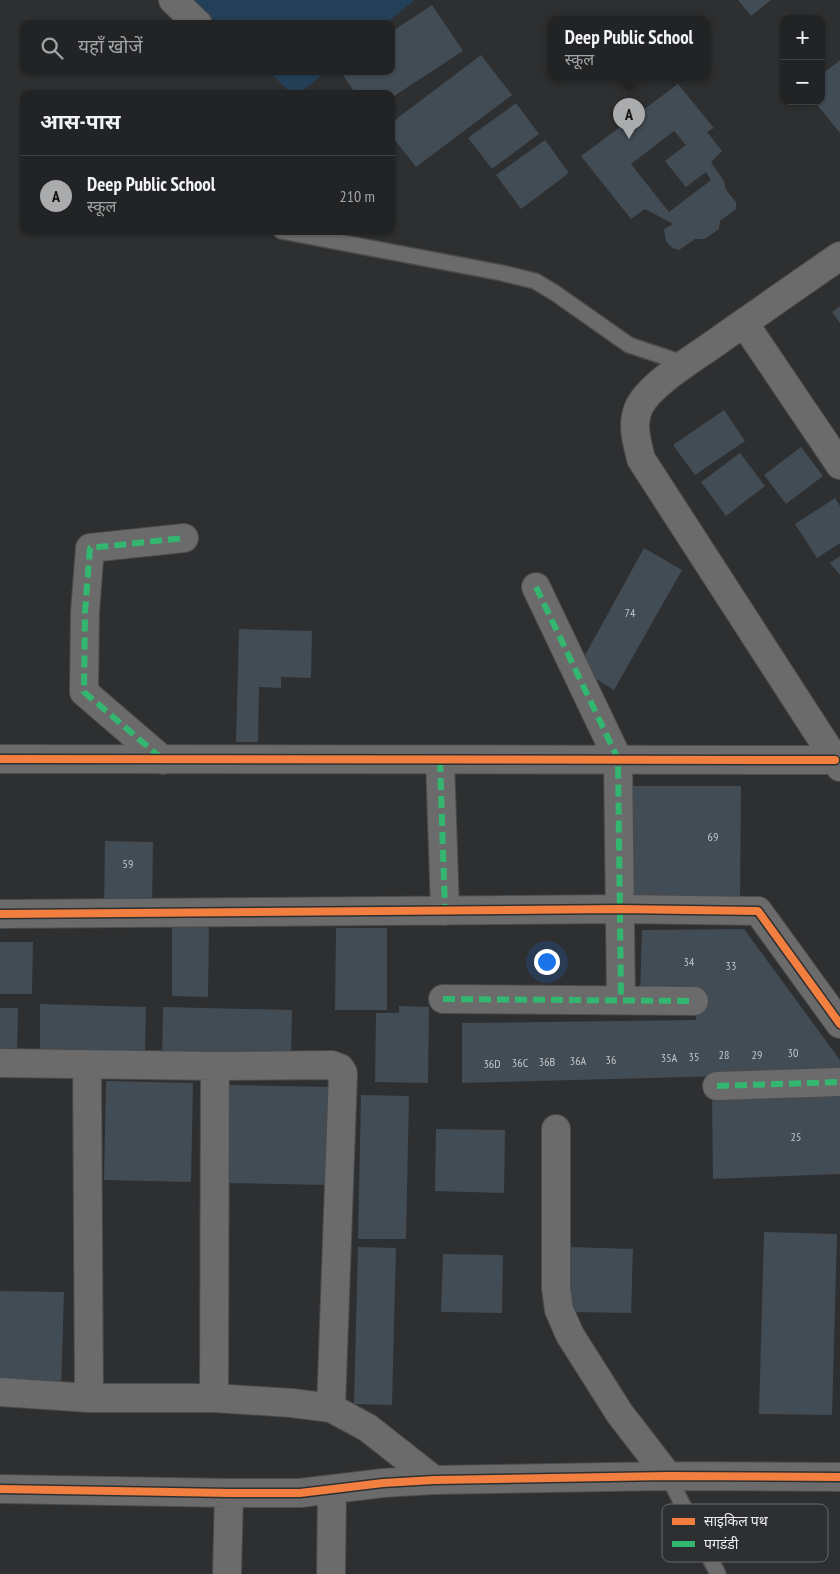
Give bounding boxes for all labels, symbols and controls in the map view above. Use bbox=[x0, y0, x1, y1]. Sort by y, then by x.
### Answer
map controls bbox=[780, 15, 825, 105]
button: + bbox=[780, 15, 825, 60]
popup bbox=[548, 16, 710, 81]
search box bbox=[20, 20, 395, 75]
text: Deep Public School bbox=[565, 25, 693, 49]
icon: search bbox=[38, 34, 66, 62]
text: यहाँ खोजें bbox=[78, 34, 143, 58]
text: स्कूल bbox=[565, 49, 594, 69]
button: − bbox=[780, 60, 825, 105]
pin: A bbox=[613, 98, 645, 139]
text: आस-पास bbox=[40, 108, 120, 135]
text: Deep Public School bbox=[87, 172, 215, 196]
text: A bbox=[52, 186, 60, 206]
text: 210 m bbox=[340, 186, 375, 206]
text: स्कूल bbox=[87, 196, 116, 216]
house number: 74 bbox=[625, 605, 636, 620]
house number: 69 bbox=[708, 829, 718, 844]
house number: 59 bbox=[123, 856, 133, 871]
your location bbox=[534, 949, 560, 975]
house number: 34 bbox=[684, 954, 695, 969]
house number: 33 bbox=[726, 958, 736, 973]
house number: 30 bbox=[788, 1045, 798, 1060]
house number: 28 bbox=[719, 1047, 729, 1062]
house number: 29 bbox=[752, 1047, 762, 1062]
house number: 35 bbox=[689, 1049, 699, 1064]
house number: 35A bbox=[661, 1050, 678, 1065]
house number: 36 bbox=[606, 1052, 616, 1067]
house number: 36A bbox=[570, 1053, 587, 1068]
house number: 36B bbox=[539, 1054, 556, 1069]
house number: 36C bbox=[512, 1055, 529, 1070]
house number: 36D bbox=[483, 1056, 501, 1071]
house number: 25 bbox=[791, 1129, 801, 1144]
legend bbox=[662, 1504, 828, 1562]
text: साइकिल पथ bbox=[704, 1512, 769, 1530]
text: पगडंडी bbox=[704, 1535, 739, 1553]

